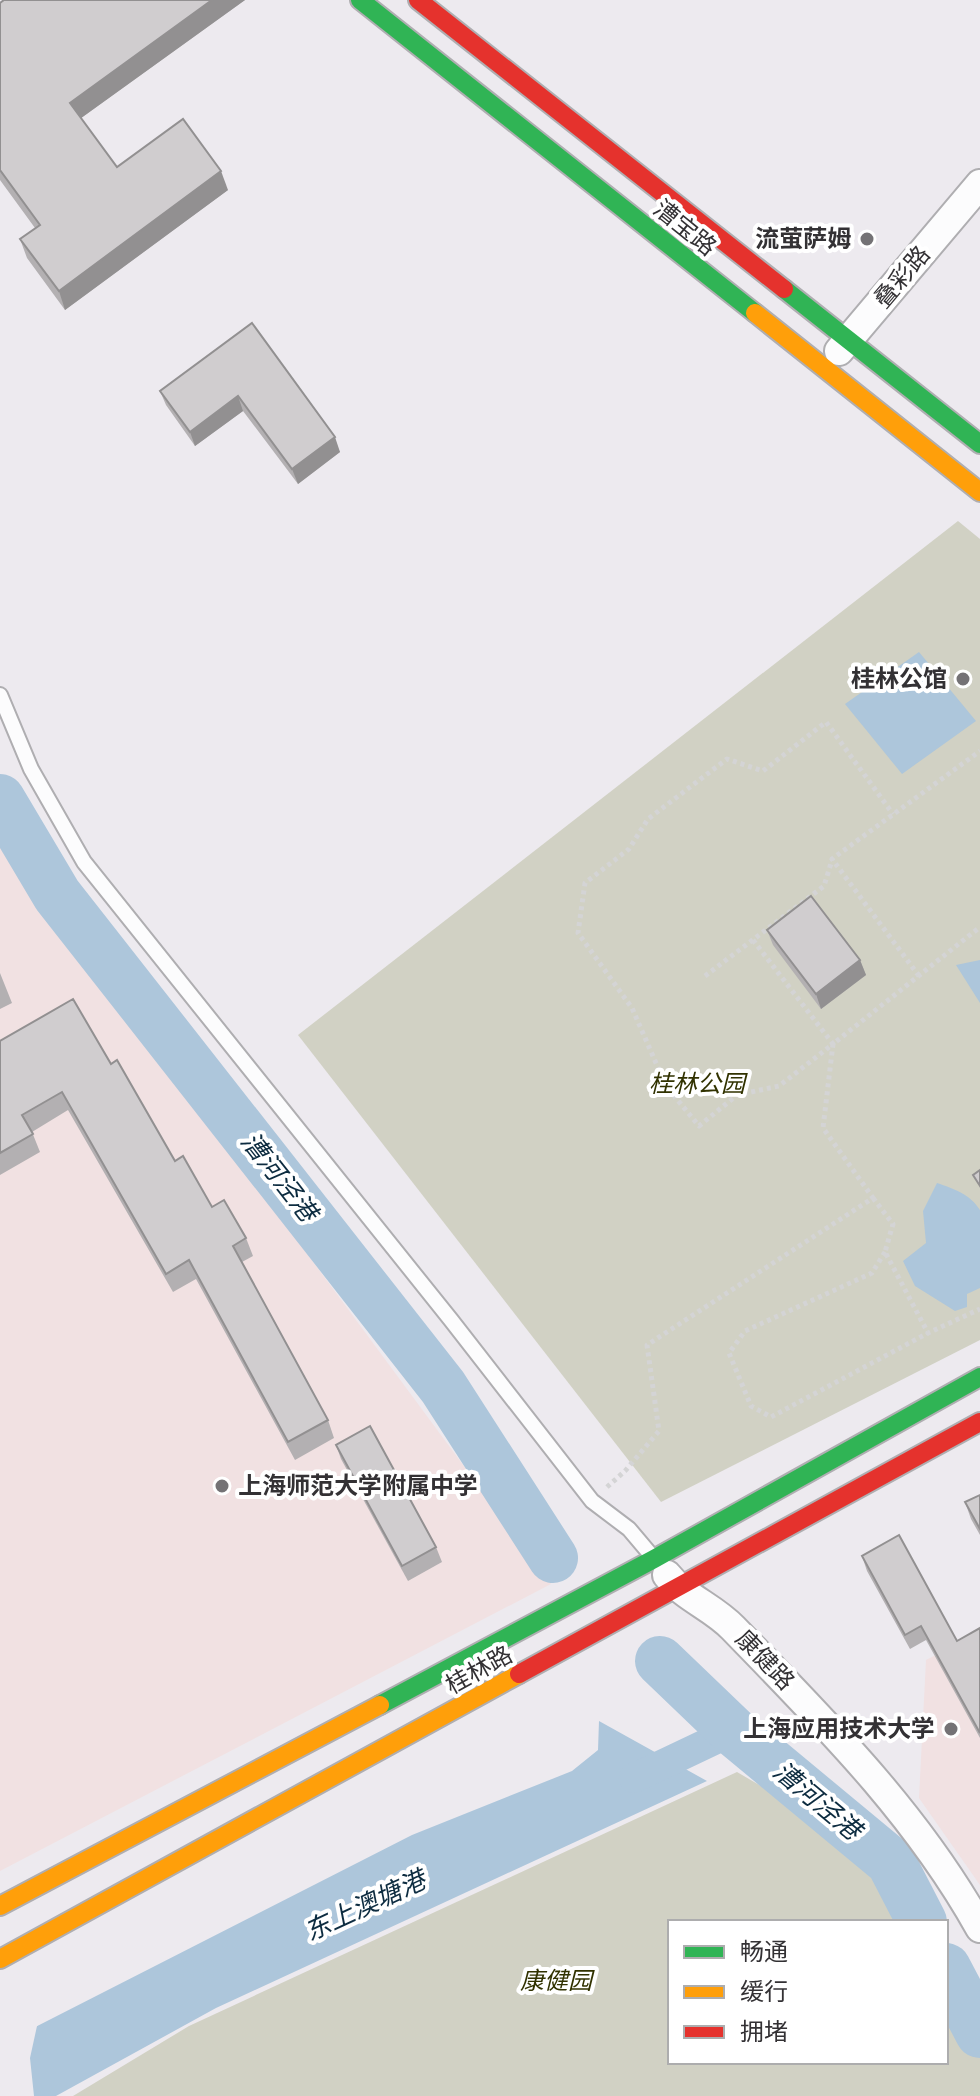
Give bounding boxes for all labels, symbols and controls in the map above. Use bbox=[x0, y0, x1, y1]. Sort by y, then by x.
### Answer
street label: 漕宝路 bbox=[649, 195, 721, 261]
place label: 流萤萨姆 bbox=[755, 226, 851, 252]
marker: 流萤萨姆 bbox=[858, 230, 876, 248]
street label: 叠彩路 bbox=[869, 241, 935, 313]
place label: 桂林公馆 bbox=[851, 666, 947, 692]
marker: 桂林公馆 bbox=[954, 670, 972, 688]
park label: 桂林公园 bbox=[649, 1071, 748, 1097]
water label: 漕河泾港 bbox=[236, 1127, 325, 1230]
place label: 上海师范大学附属中学 bbox=[238, 1473, 478, 1499]
marker: 上海师范大学附属中学 bbox=[213, 1477, 231, 1495]
street label: 康健路 bbox=[731, 1625, 799, 1695]
street label: 桂林路 bbox=[441, 1641, 517, 1699]
place label: 上海应用技术大学 bbox=[743, 1716, 935, 1742]
marker: 上海应用技术大学 bbox=[942, 1720, 960, 1738]
water label: 漕河泾港 bbox=[768, 1756, 869, 1848]
water label: 东上澳塘港 bbox=[300, 1864, 434, 1947]
legend bbox=[668, 1920, 948, 2064]
text: 畅通 bbox=[740, 1939, 788, 1965]
park label: 康健园 bbox=[520, 1968, 595, 1994]
text: 缓行 bbox=[740, 1979, 788, 2005]
text: 拥堵 bbox=[740, 2019, 788, 2045]

